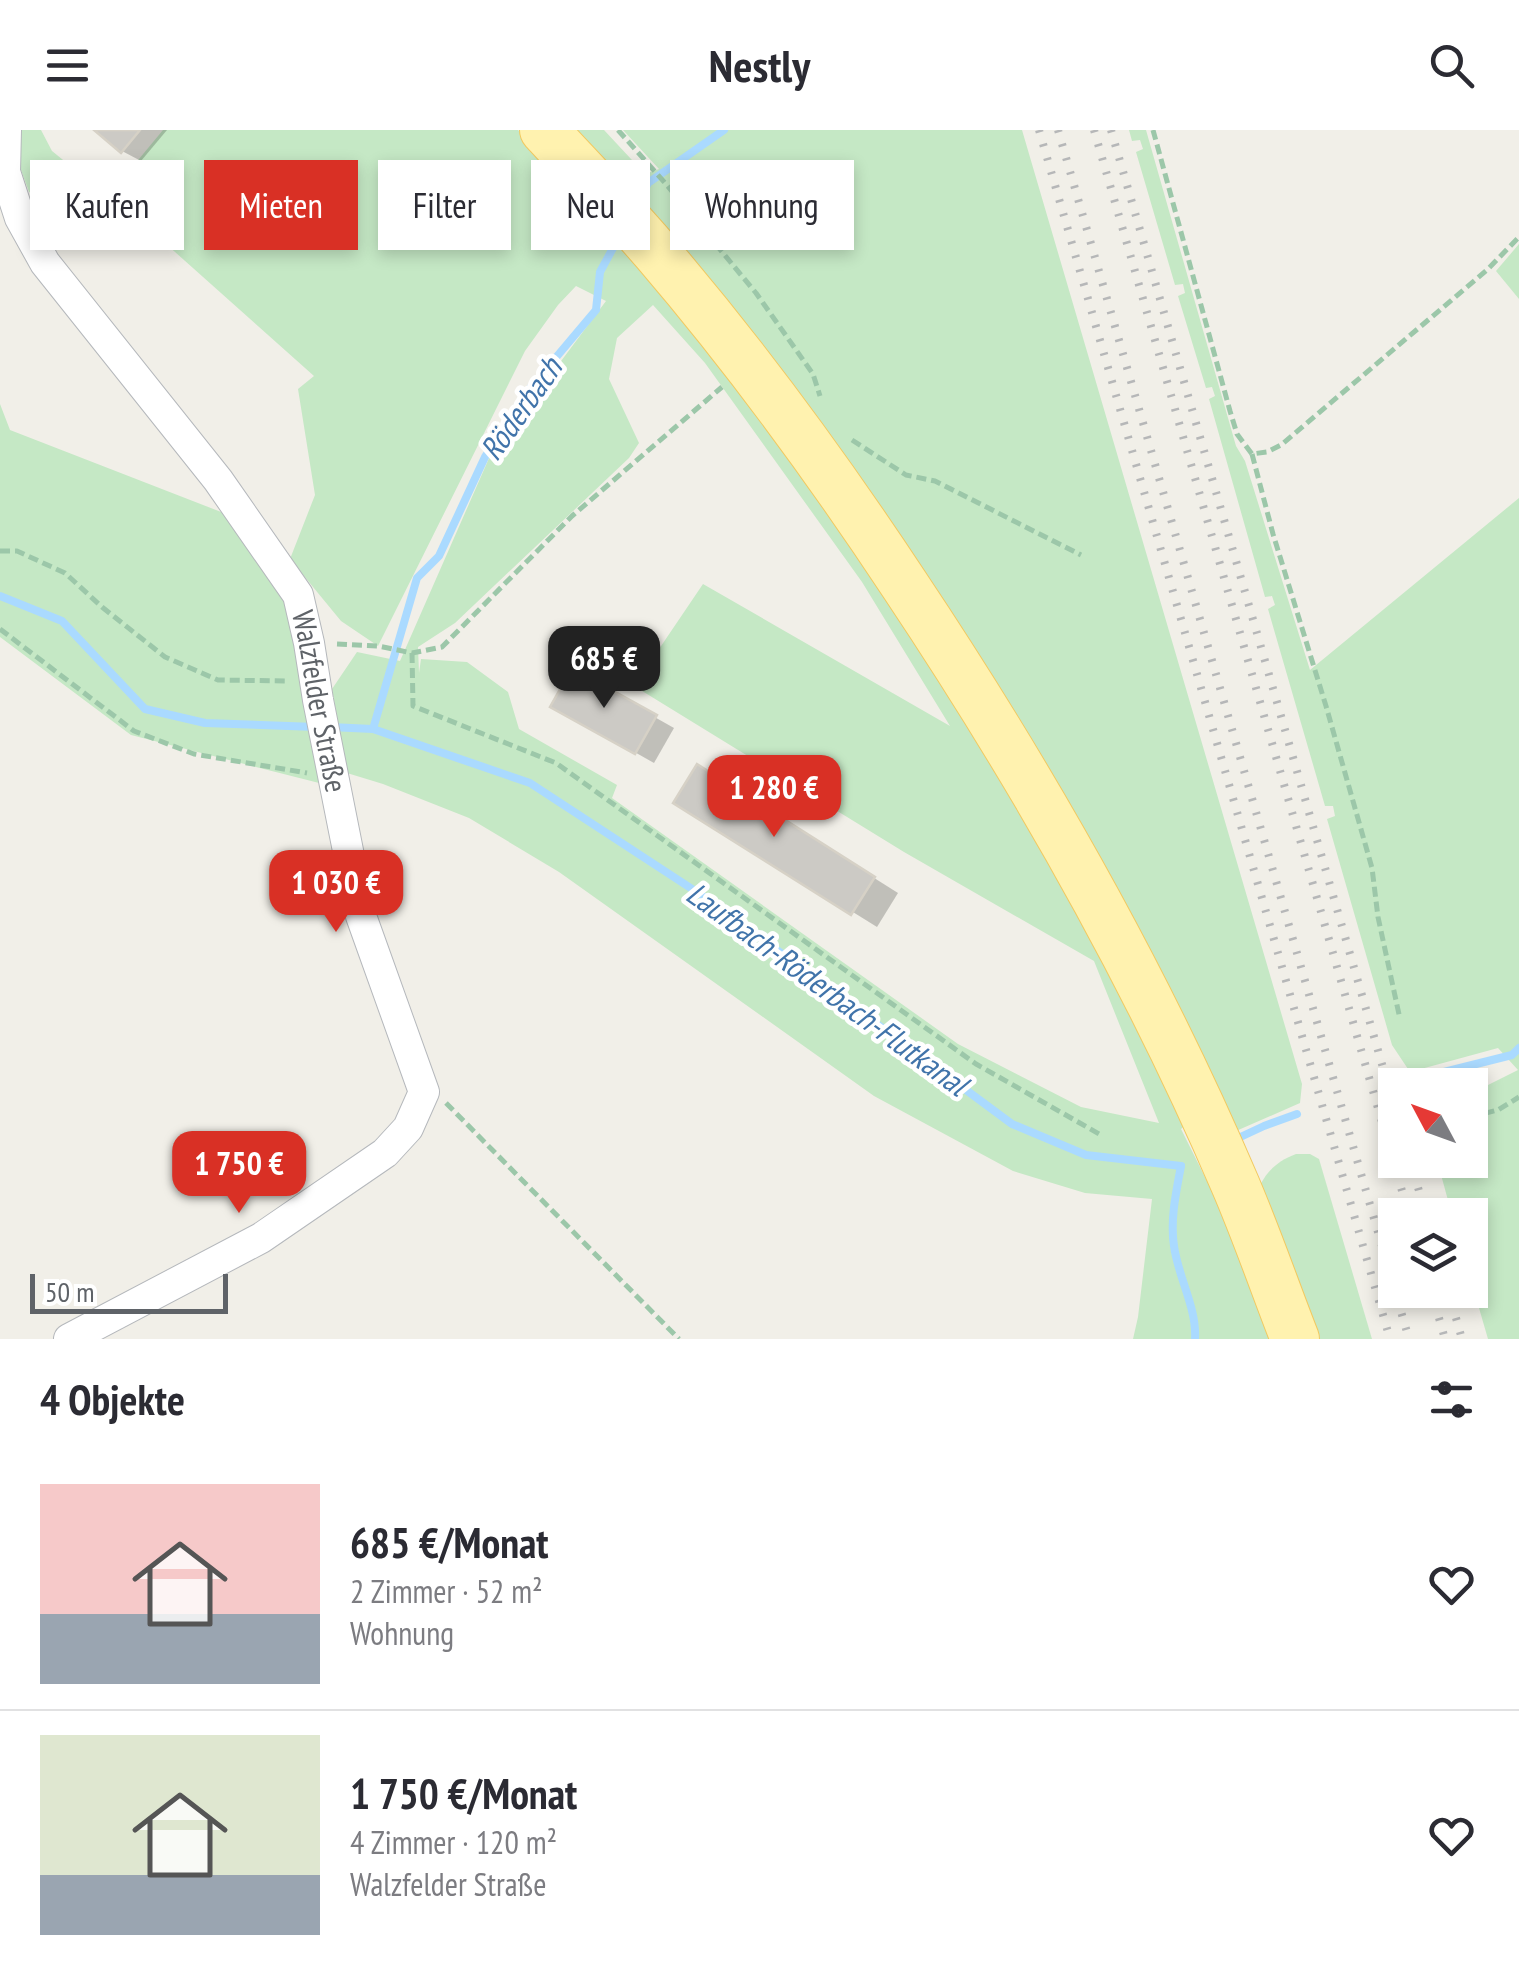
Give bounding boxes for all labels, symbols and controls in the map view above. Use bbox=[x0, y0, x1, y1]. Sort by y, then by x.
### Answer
text: Nestly bbox=[709, 36, 810, 94]
icon: menu bbox=[40, 38, 95, 93]
icon: search bbox=[1424, 38, 1479, 93]
chip: Kaufen bbox=[30, 160, 184, 250]
chip: Mieten bbox=[204, 160, 358, 250]
chip: Filter bbox=[378, 160, 511, 250]
chip: Neu bbox=[531, 160, 650, 250]
chip: Wohnung bbox=[670, 160, 854, 250]
water label: Röderbach bbox=[470, 347, 572, 468]
street label: Walzfelder Straße bbox=[284, 606, 357, 795]
pin: 685 € bbox=[534, 626, 674, 711]
text: 685 € bbox=[570, 637, 638, 679]
pin: 1 280 € bbox=[682, 755, 866, 840]
text: 1 280 € bbox=[729, 766, 819, 808]
pin: 1 030 € bbox=[244, 850, 428, 935]
text: 1 030 € bbox=[291, 861, 381, 903]
water label: Laufbach-Röderbach-Flutkanal bbox=[679, 872, 978, 1106]
north arrow bbox=[1378, 1068, 1488, 1178]
map controls bbox=[1378, 1068, 1488, 1308]
pin: 1 750 € bbox=[147, 1131, 331, 1216]
text: 1 750 € bbox=[194, 1142, 284, 1184]
button: layers bbox=[1378, 1198, 1488, 1308]
scale bar bbox=[30, 1269, 228, 1314]
text: 50 m bbox=[45, 1273, 94, 1310]
text: 4 Objekte bbox=[40, 1372, 185, 1427]
icon: filters bbox=[1424, 1372, 1479, 1427]
text: 685 €/Monat bbox=[350, 1515, 549, 1570]
icon: home bbox=[120, 1524, 240, 1644]
icon: heart bbox=[1424, 1557, 1479, 1612]
text: 2 Zimmer · 52 m² bbox=[350, 1570, 543, 1612]
text: Wohnung bbox=[350, 1612, 454, 1654]
text: 1 750 €/Monat bbox=[350, 1766, 577, 1821]
icon: home bbox=[120, 1775, 240, 1895]
icon: heart bbox=[1424, 1808, 1479, 1863]
text: 4 Zimmer · 120 m² bbox=[350, 1821, 557, 1863]
text: Walzfelder Straße bbox=[350, 1863, 546, 1905]

